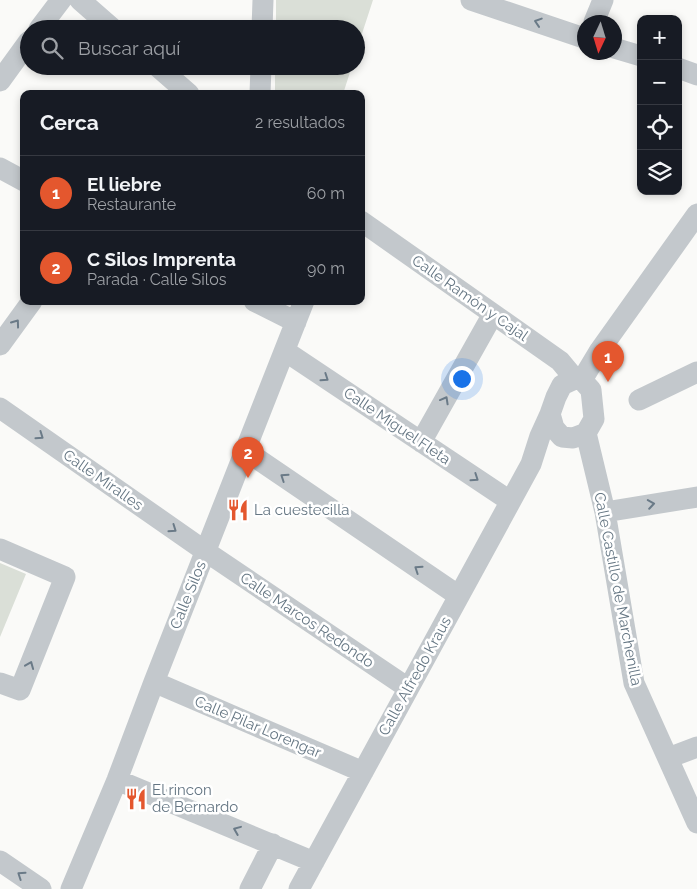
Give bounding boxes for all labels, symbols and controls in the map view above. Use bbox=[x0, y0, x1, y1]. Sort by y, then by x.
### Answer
north arrow bbox=[577, 15, 622, 60]
map controls bbox=[637, 15, 682, 195]
button: + bbox=[637, 15, 682, 60]
one-way arrow bbox=[535, 18, 543, 28]
search box bbox=[20, 20, 365, 75]
icon: search bbox=[38, 34, 66, 62]
text: Buscar aquí bbox=[78, 37, 180, 59]
button: − bbox=[637, 60, 682, 105]
button: locate bbox=[637, 105, 682, 150]
text: Cerca bbox=[40, 110, 99, 135]
text: 2 resultados bbox=[255, 113, 345, 132]
button: layers bbox=[637, 150, 682, 195]
text: El liebre bbox=[87, 173, 161, 195]
text: 1 bbox=[52, 184, 60, 203]
text: 60 m bbox=[307, 184, 345, 203]
text: Restaurante bbox=[87, 195, 176, 214]
text: C Silos Imprenta bbox=[87, 248, 236, 270]
street label: Calle Ramón y Cajal bbox=[408, 251, 532, 345]
text: 2 bbox=[51, 259, 61, 278]
text: 90 m bbox=[307, 259, 345, 278]
text: Parada · Calle Silos bbox=[87, 270, 226, 289]
one-way arrow bbox=[10, 319, 19, 329]
pin: 1 bbox=[592, 341, 624, 382]
your location bbox=[449, 366, 475, 392]
one-way arrow bbox=[319, 372, 329, 381]
street label: Calle Miguel Fleta bbox=[340, 384, 454, 468]
one-way arrow bbox=[439, 396, 449, 405]
one-way arrow bbox=[34, 430, 44, 439]
pin: 2 bbox=[232, 437, 264, 478]
street label: Calle Miralles bbox=[60, 446, 146, 514]
one-way arrow bbox=[469, 472, 478, 481]
one-way arrow bbox=[280, 474, 290, 483]
street label: Calle Castillo de Marchenilla bbox=[590, 491, 646, 687]
restaurant icon: La cuestecilla bbox=[225, 497, 251, 523]
one-way arrow bbox=[647, 500, 655, 510]
place label: La cuestecilla bbox=[254, 501, 349, 519]
one-way arrow bbox=[168, 523, 177, 532]
street label: Calle Silos bbox=[166, 558, 210, 632]
one-way arrow bbox=[415, 566, 424, 575]
street label: Calle Marcos Redondo bbox=[237, 569, 377, 671]
street label: Calle Alfredo Kraus bbox=[375, 613, 455, 739]
one-way arrow bbox=[24, 661, 34, 670]
street label: Calle Pilar Lorengar bbox=[192, 692, 325, 762]
place label: El rincon de Bernardo bbox=[152, 781, 238, 816]
restaurant icon: El rincon de Bernardo bbox=[123, 786, 149, 812]
one-way arrow bbox=[233, 825, 242, 836]
one-way arrow bbox=[17, 872, 26, 881]

